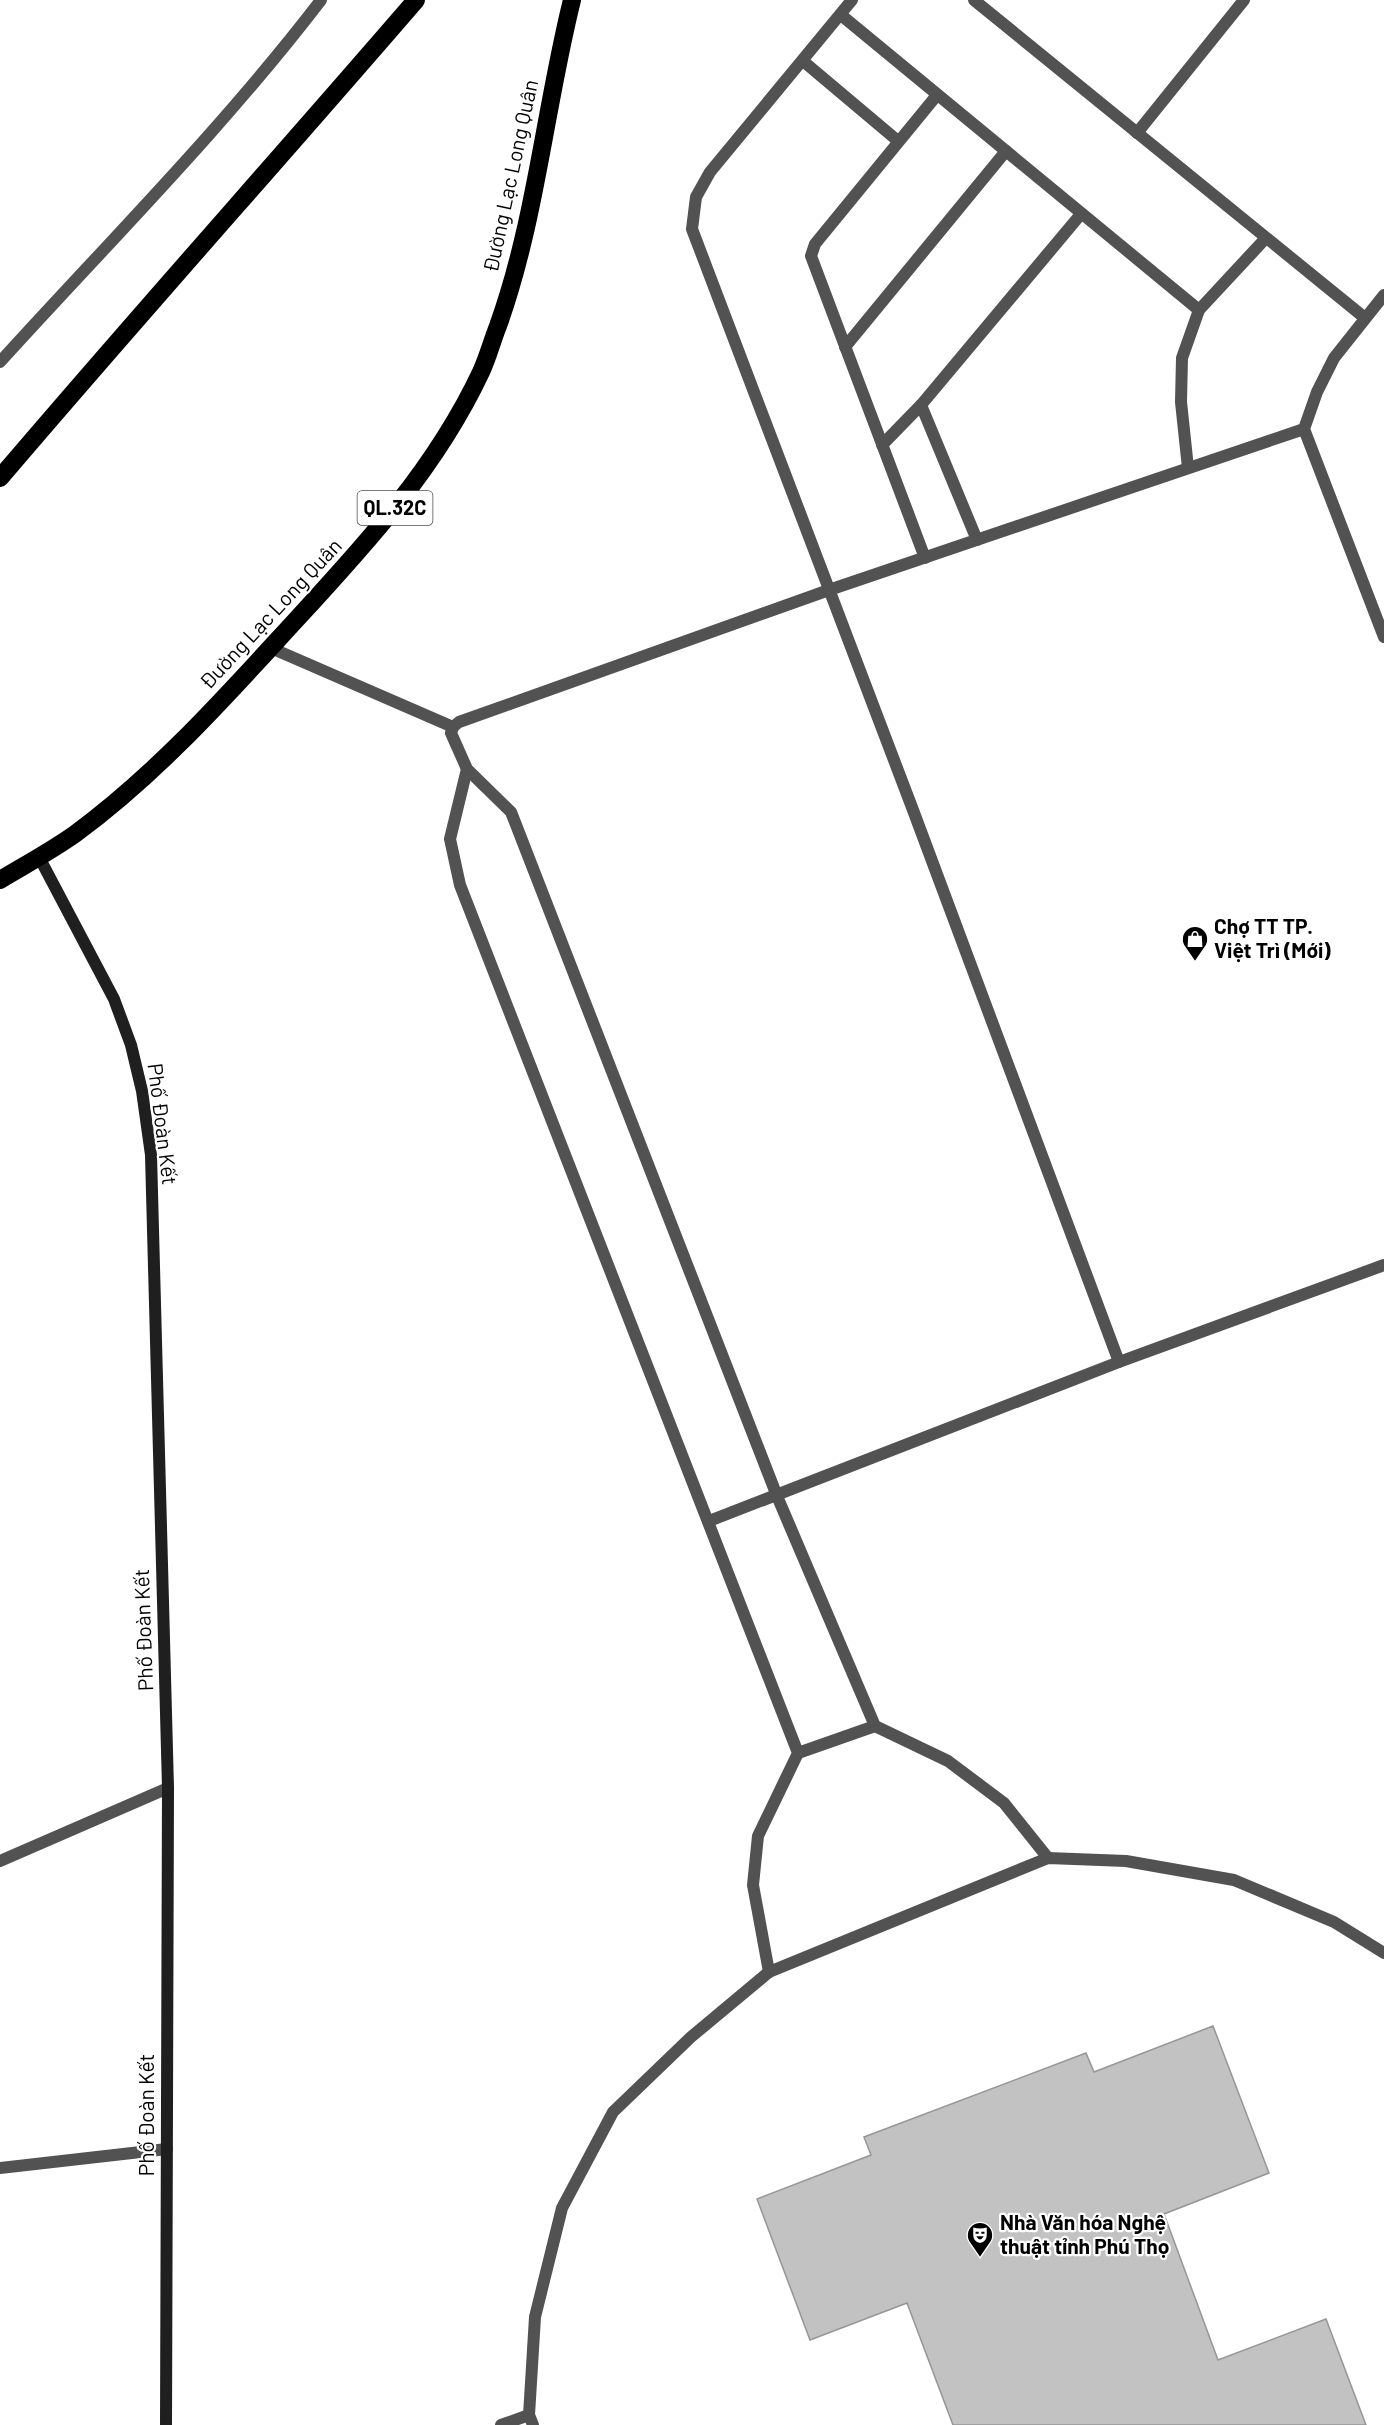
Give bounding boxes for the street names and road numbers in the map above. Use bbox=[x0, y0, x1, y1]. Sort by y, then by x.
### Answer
street label: Đường Lạc Long Quân bbox=[477, 77, 542, 274]
road number: QL.32C bbox=[358, 491, 432, 525]
street label: Đường Lạc Long Quân bbox=[194, 533, 346, 693]
street label: Phố Đoàn Kết bbox=[144, 1062, 183, 1186]
street label: Phố Đoàn Kết bbox=[128, 1569, 157, 1692]
street label: Phố Đoàn Kết bbox=[133, 2054, 158, 2176]

